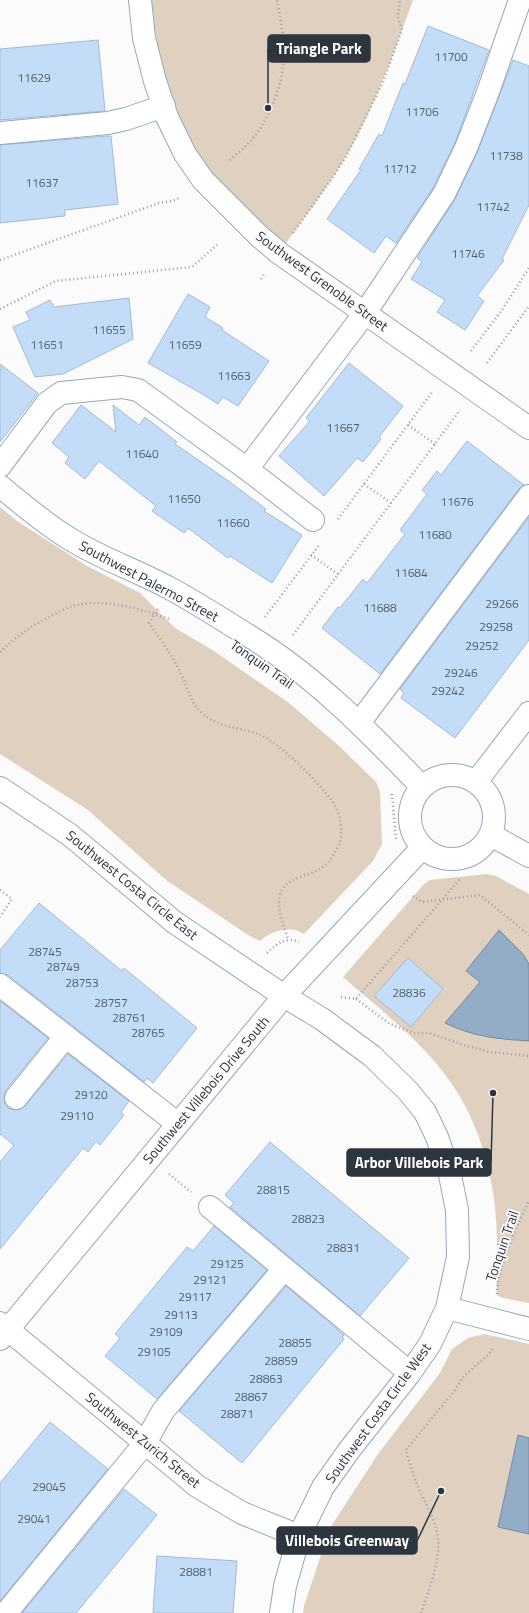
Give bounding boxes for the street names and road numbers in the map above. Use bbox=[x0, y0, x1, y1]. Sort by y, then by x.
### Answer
street label: Southwest Grenoble Street bbox=[252, 225, 393, 336]
street label: Southwest Palermo Street bbox=[76, 535, 223, 626]
street label: Tonquin Trail bbox=[226, 634, 299, 693]
street label: Southwest Costa Circle East bbox=[62, 825, 203, 945]
street label: Southwest Villebois Drive South bbox=[137, 1011, 274, 1168]
street label: Tonquin Trail bbox=[480, 1208, 523, 1284]
street label: Southwest Costa Circle West bbox=[319, 1338, 436, 1487]
street label: Southwest Zurich Street bbox=[81, 1387, 205, 1493]

